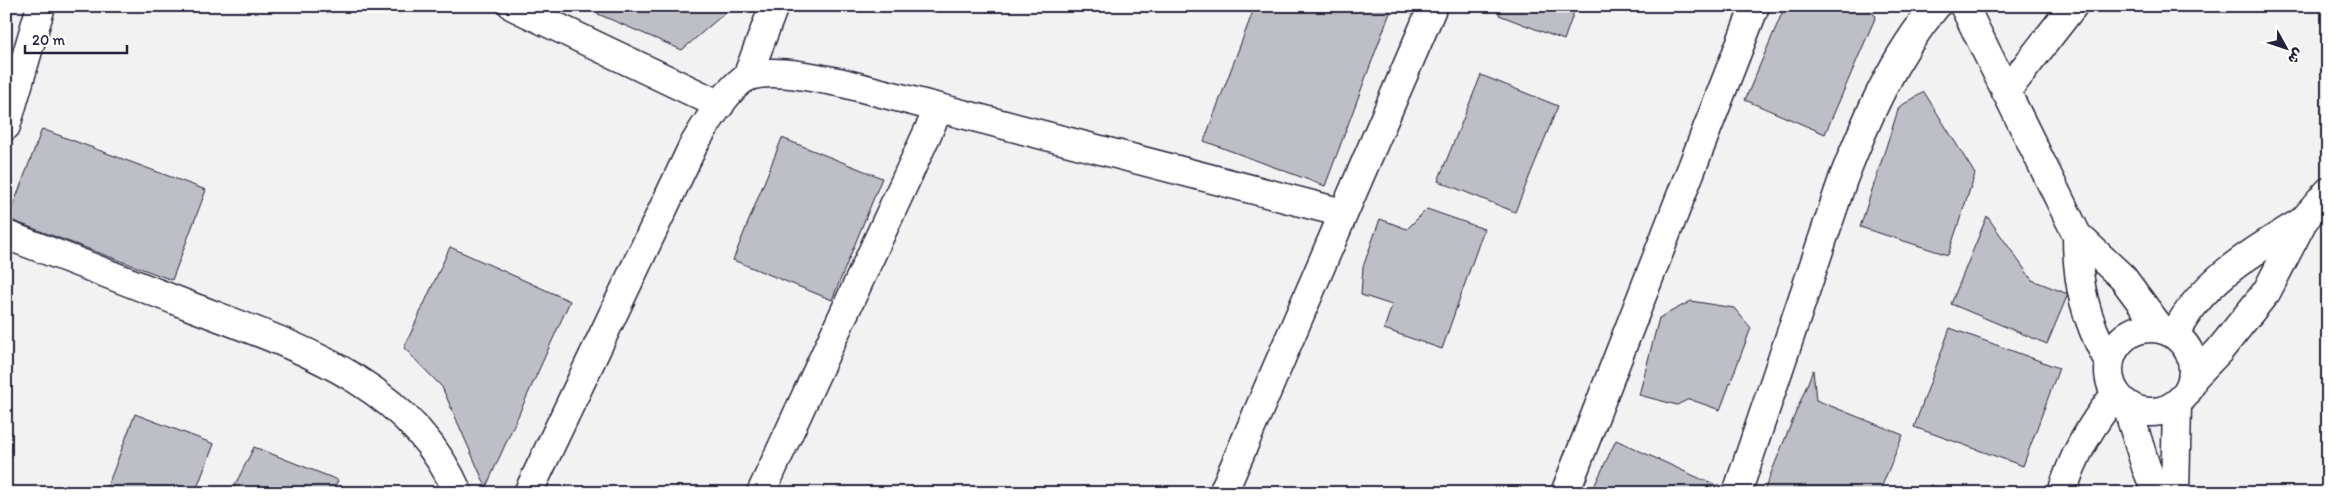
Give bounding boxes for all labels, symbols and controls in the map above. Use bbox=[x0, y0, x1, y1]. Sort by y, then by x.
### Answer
scale bar bbox=[25, 22, 128, 54]
north arrow bbox=[2262, 22, 2312, 72]
text: 20 m bbox=[32, 31, 66, 49]
text: ش bbox=[2284, 45, 2307, 67]

